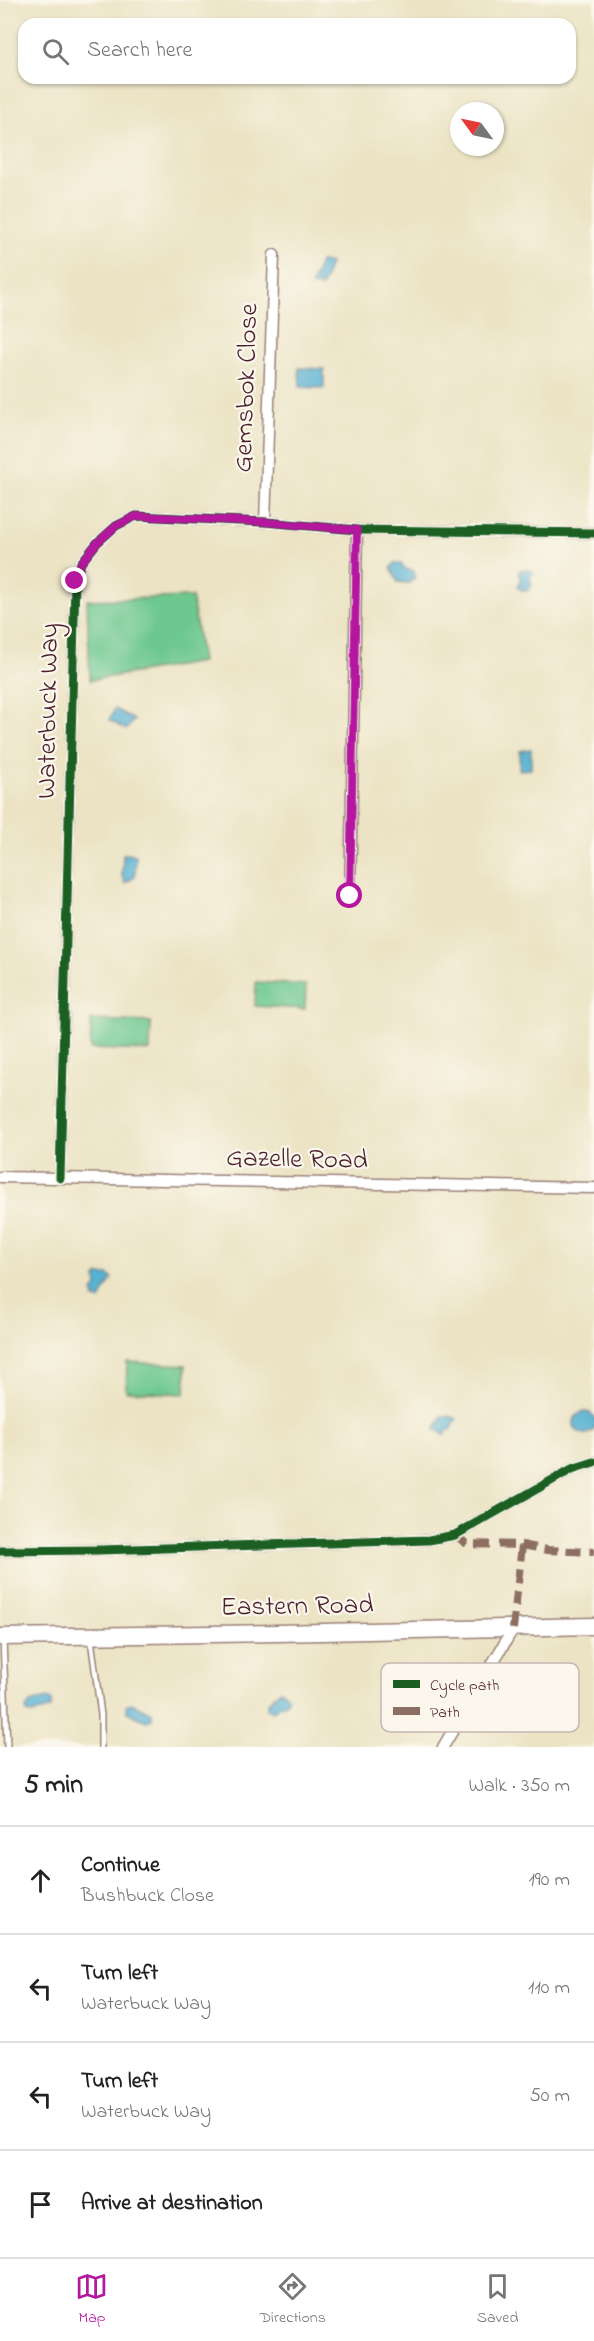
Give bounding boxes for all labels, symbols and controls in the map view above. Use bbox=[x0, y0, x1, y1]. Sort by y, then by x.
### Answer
search box bbox=[18, 18, 576, 84]
icon: search bbox=[39, 35, 72, 68]
text: Search here bbox=[87, 35, 192, 67]
north arrow bbox=[450, 102, 504, 156]
street label: Gemsbok Close bbox=[225, 302, 269, 473]
route end bbox=[61, 567, 87, 593]
street label: Waterbuck Way bbox=[28, 623, 70, 799]
route start bbox=[336, 882, 362, 908]
street label: Gazelle Road bbox=[226, 1139, 368, 1181]
street label: Eastern Road bbox=[220, 1586, 374, 1628]
legend bbox=[381, 1663, 579, 1732]
text: Cycle path bbox=[430, 1674, 499, 1698]
text: Path bbox=[430, 1701, 460, 1725]
text: 5 min bbox=[24, 1767, 83, 1805]
text: Walk · 350 m bbox=[468, 1772, 570, 1801]
text: Continue bbox=[81, 1850, 160, 1882]
icon: ahead bbox=[24, 1864, 57, 1897]
text: 190 m bbox=[528, 1866, 570, 1895]
text: Bushbuck Close bbox=[81, 1882, 214, 1911]
text: Turn left bbox=[81, 1958, 158, 1990]
icon: left bbox=[24, 1972, 57, 2005]
text: 110 m bbox=[528, 1974, 570, 2003]
text: Waterbuck Way bbox=[81, 1990, 211, 2019]
text: Turn left bbox=[81, 2066, 158, 2098]
icon: left bbox=[24, 2080, 57, 2113]
text: 50 m bbox=[529, 2082, 570, 2111]
text: Waterbuck Way bbox=[81, 2098, 211, 2127]
icon: arrive bbox=[24, 2188, 57, 2221]
text: Arrive at destination bbox=[81, 2188, 263, 2220]
tab: Map bbox=[75, 2270, 108, 2330]
tab: Directions bbox=[259, 2270, 326, 2330]
tab: Saved bbox=[477, 2270, 519, 2330]

